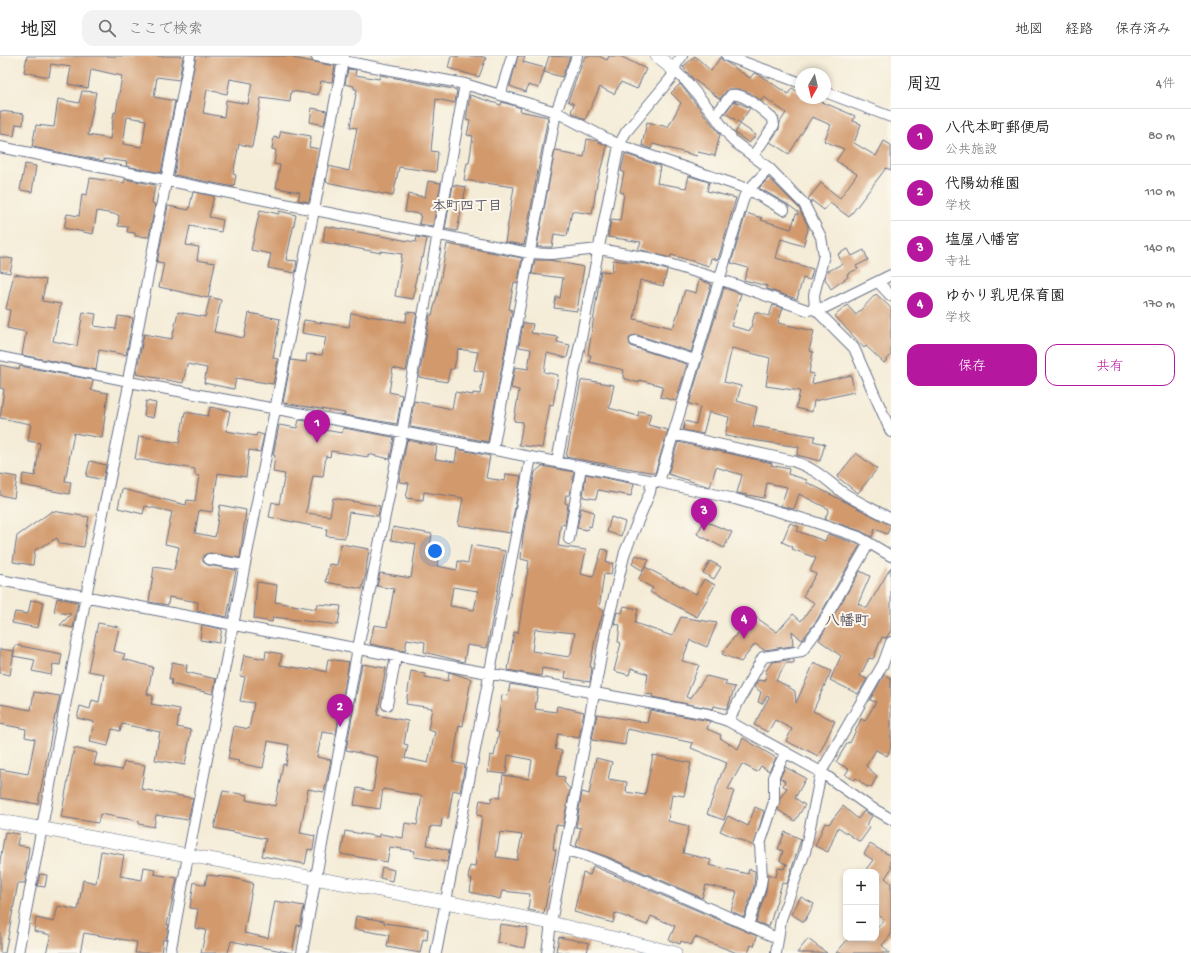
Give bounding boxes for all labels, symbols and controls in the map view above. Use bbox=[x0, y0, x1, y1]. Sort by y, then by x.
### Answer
search box bbox=[82, 10, 362, 46]
icon: search bbox=[96, 17, 118, 39]
text: 地図 bbox=[20, 20, 58, 43]
text: ここで検索 bbox=[128, 21, 203, 39]
text: 地図 bbox=[1015, 22, 1043, 39]
text: 経路 bbox=[1065, 22, 1093, 39]
text: 保存済み bbox=[1115, 22, 1171, 39]
north arrow bbox=[795, 68, 831, 104]
text: 周辺 bbox=[907, 76, 941, 96]
text: 4件 bbox=[1156, 77, 1175, 92]
text: 八代本町郵便局 bbox=[945, 120, 1050, 138]
text: 1 bbox=[917, 129, 923, 144]
text: 80 m bbox=[1148, 129, 1175, 144]
text: 公共施設 bbox=[945, 143, 997, 158]
text: 代陽幼稚園 bbox=[945, 176, 1020, 194]
text: 2 bbox=[917, 185, 923, 200]
text: 110 m bbox=[1145, 185, 1175, 200]
district label: 本町四丁目 bbox=[432, 199, 502, 216]
text: 学校 bbox=[945, 199, 971, 214]
text: 塩屋八幡宮 bbox=[945, 232, 1020, 250]
text: 3 bbox=[917, 241, 923, 256]
text: 140 m bbox=[1144, 241, 1175, 256]
text: 寺社 bbox=[945, 255, 971, 270]
text: ゆかり乳児保育園 bbox=[945, 288, 1065, 306]
text: 4 bbox=[917, 297, 923, 312]
text: 170 m bbox=[1143, 297, 1175, 312]
text: 学校 bbox=[945, 311, 971, 326]
button: 保存 bbox=[907, 344, 1037, 386]
button: 共有 bbox=[1045, 344, 1175, 386]
pin: 1 bbox=[304, 410, 330, 443]
pin: 3 bbox=[691, 498, 717, 531]
your location bbox=[425, 541, 445, 561]
pin: 4 bbox=[731, 606, 757, 639]
district label: 八幡町 bbox=[824, 612, 870, 631]
pin: 2 bbox=[327, 694, 353, 727]
map controls bbox=[843, 869, 879, 941]
button: + bbox=[843, 869, 879, 905]
button: − bbox=[843, 905, 879, 941]

